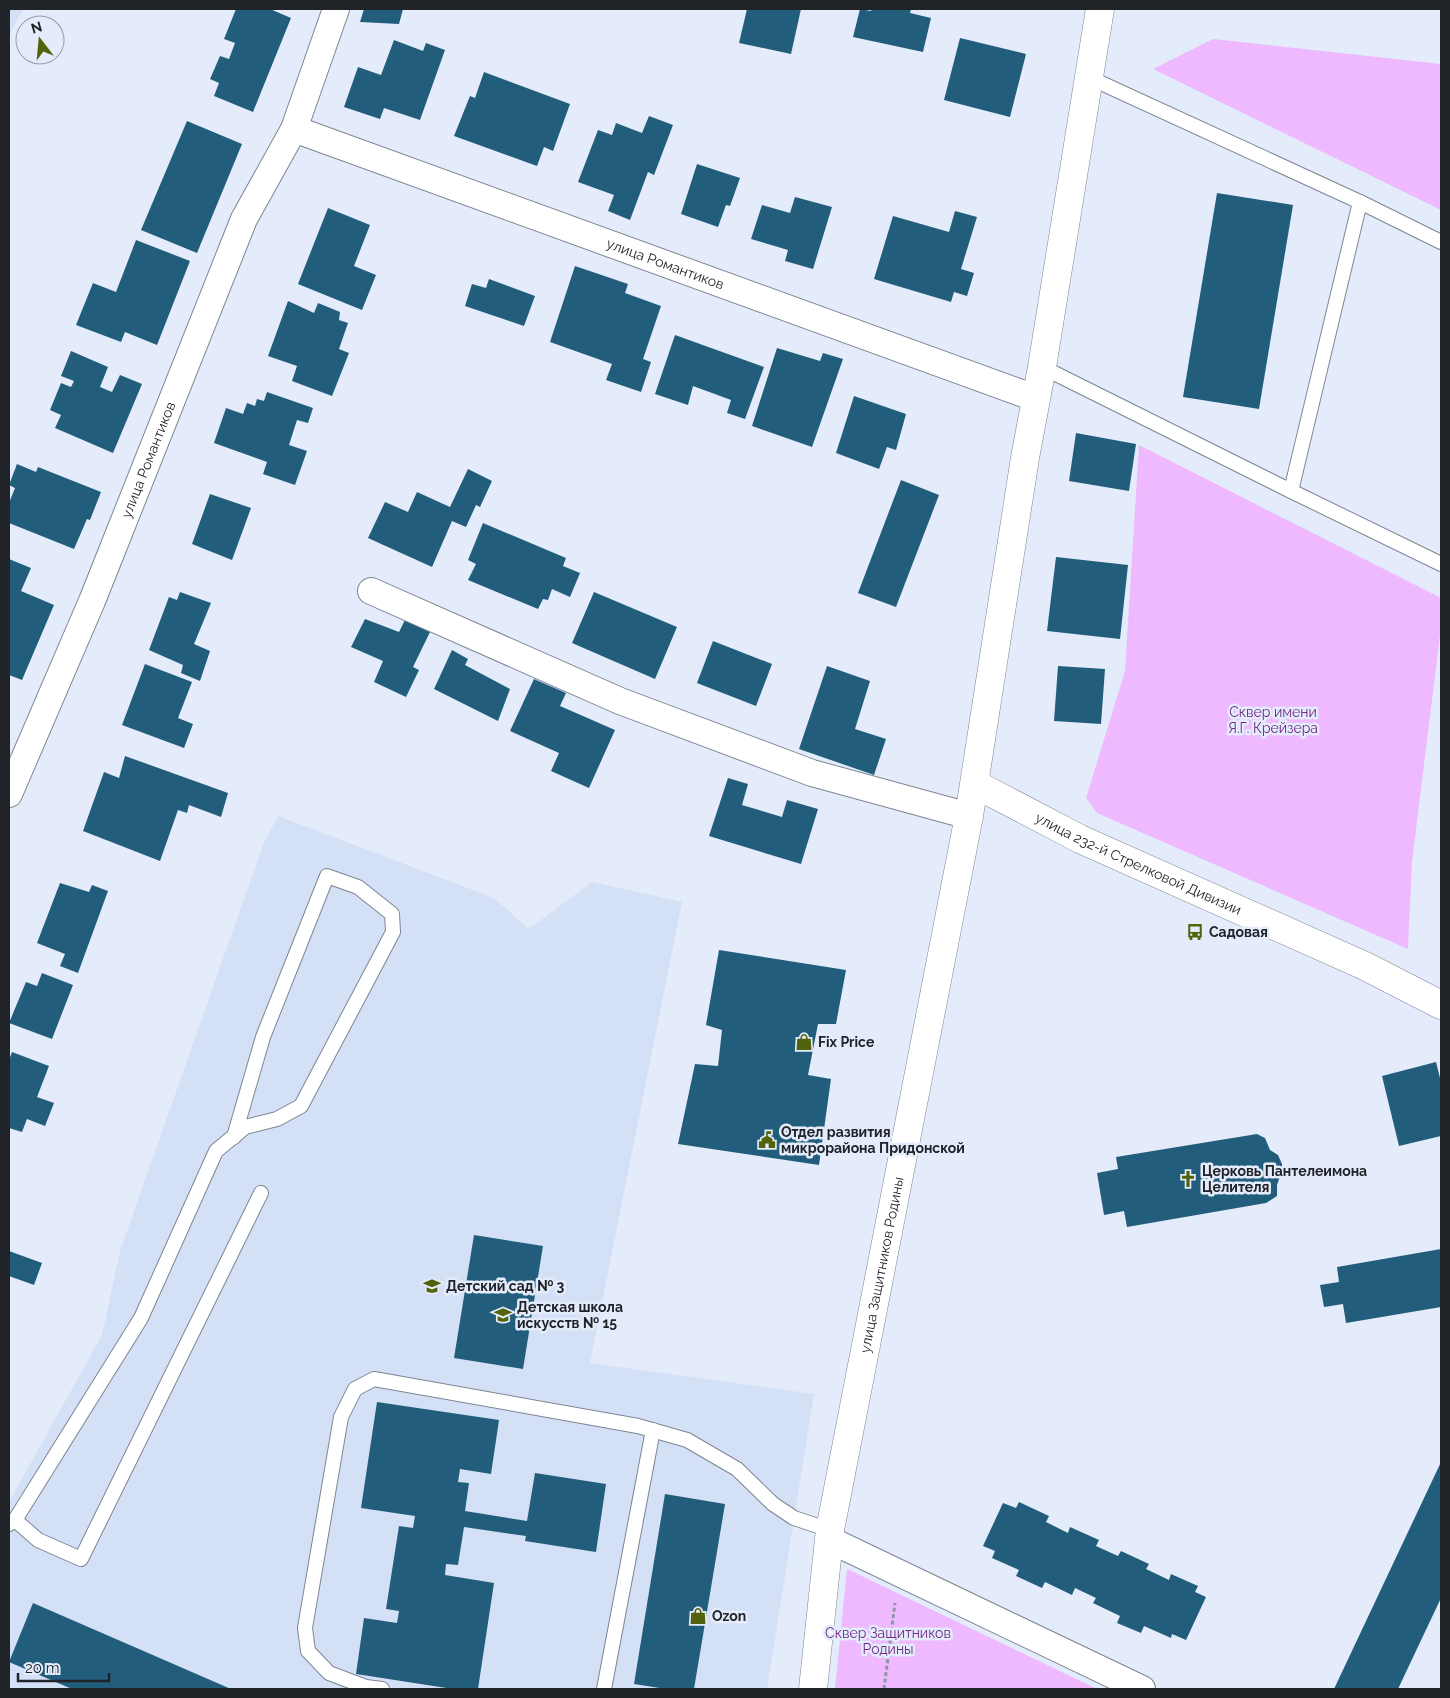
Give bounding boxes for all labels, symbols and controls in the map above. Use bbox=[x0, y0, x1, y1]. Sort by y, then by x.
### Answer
north arrow bbox=[15, 15, 65, 65]
text: N bbox=[29, 18, 44, 37]
street label: улица Романтиков bbox=[604, 235, 726, 292]
street label: улица Романтиков bbox=[118, 399, 178, 520]
park label: Сквер имени Я.Г. Крейзера bbox=[1228, 704, 1318, 736]
street label: улица 232-й Стрелковой Дивизии bbox=[1033, 809, 1244, 918]
bus stop icon: Садовая bbox=[1185, 922, 1205, 942]
place label: Садовая bbox=[1209, 924, 1268, 940]
shop icon: Fix Price bbox=[794, 1032, 814, 1052]
place label: Fix Price bbox=[818, 1034, 875, 1050]
place label: Отдел развития микрорайона Придонской bbox=[781, 1124, 965, 1156]
public building icon: Отдел развития микрорайона Придонской bbox=[757, 1130, 777, 1150]
place label: Церковь Пантелеимона Целителя bbox=[1202, 1163, 1367, 1195]
church icon: Церковь Пантелеимона Целителя bbox=[1178, 1169, 1198, 1189]
street label: улица Защитников Родины bbox=[857, 1175, 907, 1354]
school or university icon: Детский сад № 3 bbox=[422, 1276, 442, 1296]
place label: Детский сад № 3 bbox=[446, 1278, 564, 1294]
place label: Детская школа искусств № 15 bbox=[517, 1299, 623, 1331]
school or university icon: Детская школа искусств № 15 bbox=[493, 1305, 513, 1325]
shop icon: Ozon bbox=[688, 1606, 708, 1626]
place label: Ozon bbox=[712, 1608, 746, 1624]
park label: Сквер Защитников Родины bbox=[825, 1625, 951, 1657]
scale bar bbox=[18, 1650, 109, 1682]
text: 20 m bbox=[25, 1659, 60, 1677]

